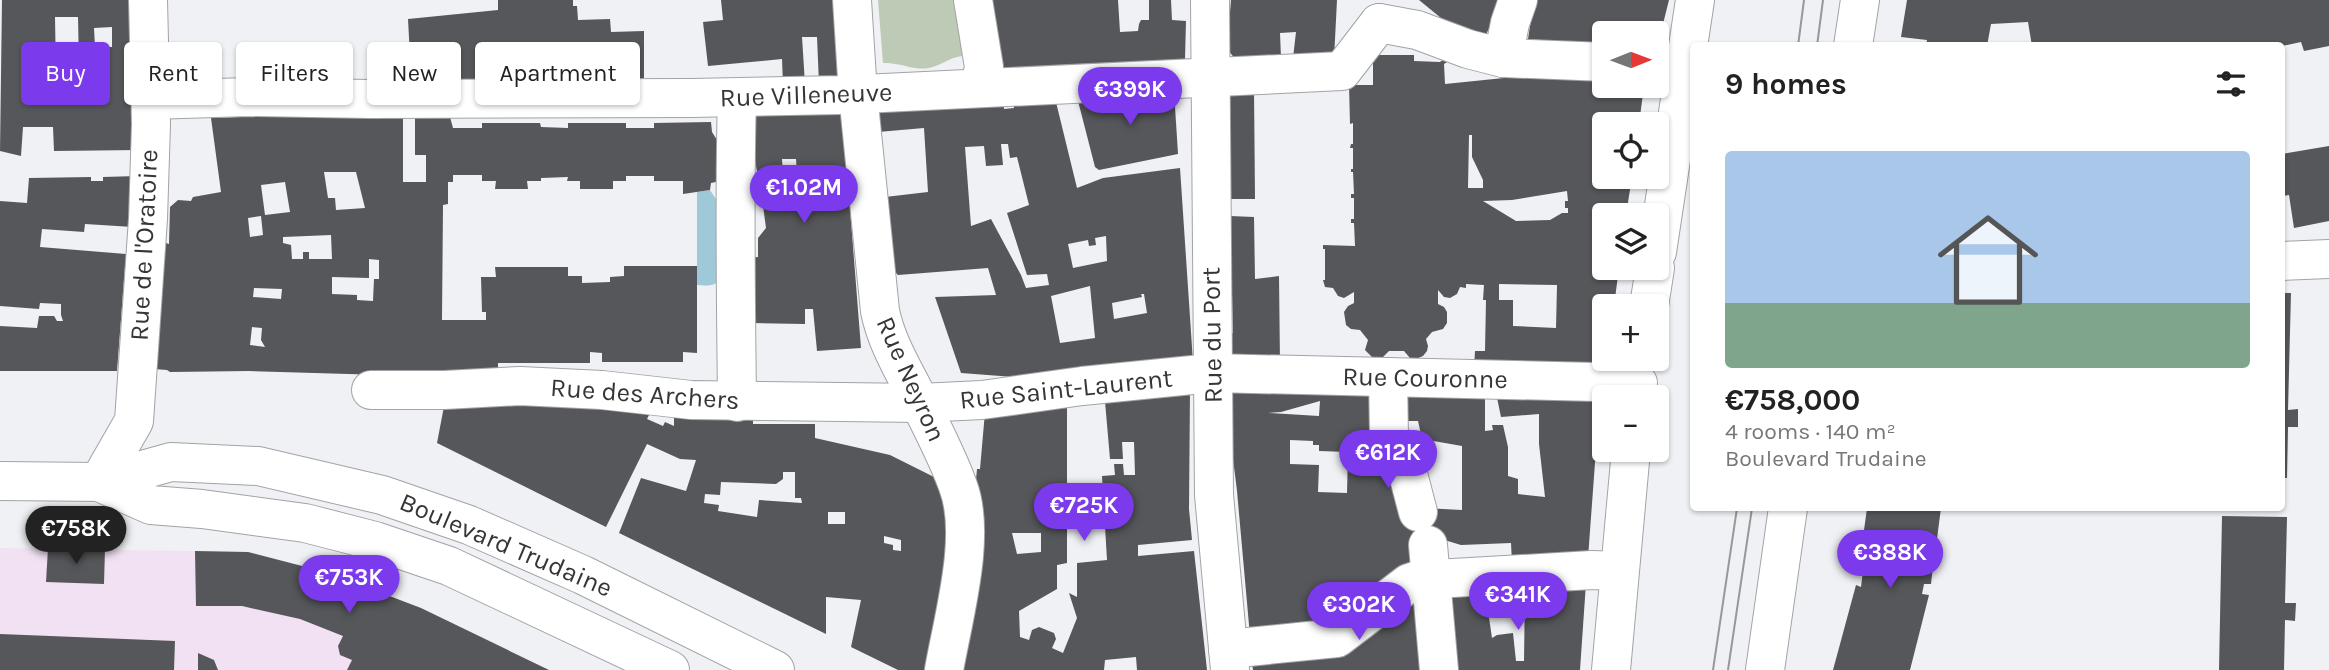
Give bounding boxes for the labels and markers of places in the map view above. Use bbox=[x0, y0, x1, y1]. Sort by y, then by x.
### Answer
pin: €399K bbox=[1081, 68, 1179, 127]
pin: €1.02M bbox=[747, 166, 861, 225]
pin: €612K bbox=[1339, 430, 1437, 490]
pin: €725K bbox=[1035, 484, 1133, 543]
pin: €758K bbox=[27, 506, 125, 566]
pin: €388K bbox=[1841, 530, 1939, 590]
pin: €753K bbox=[300, 556, 398, 615]
pin: €341K bbox=[1469, 572, 1567, 632]
pin: €302K bbox=[1310, 582, 1408, 642]

